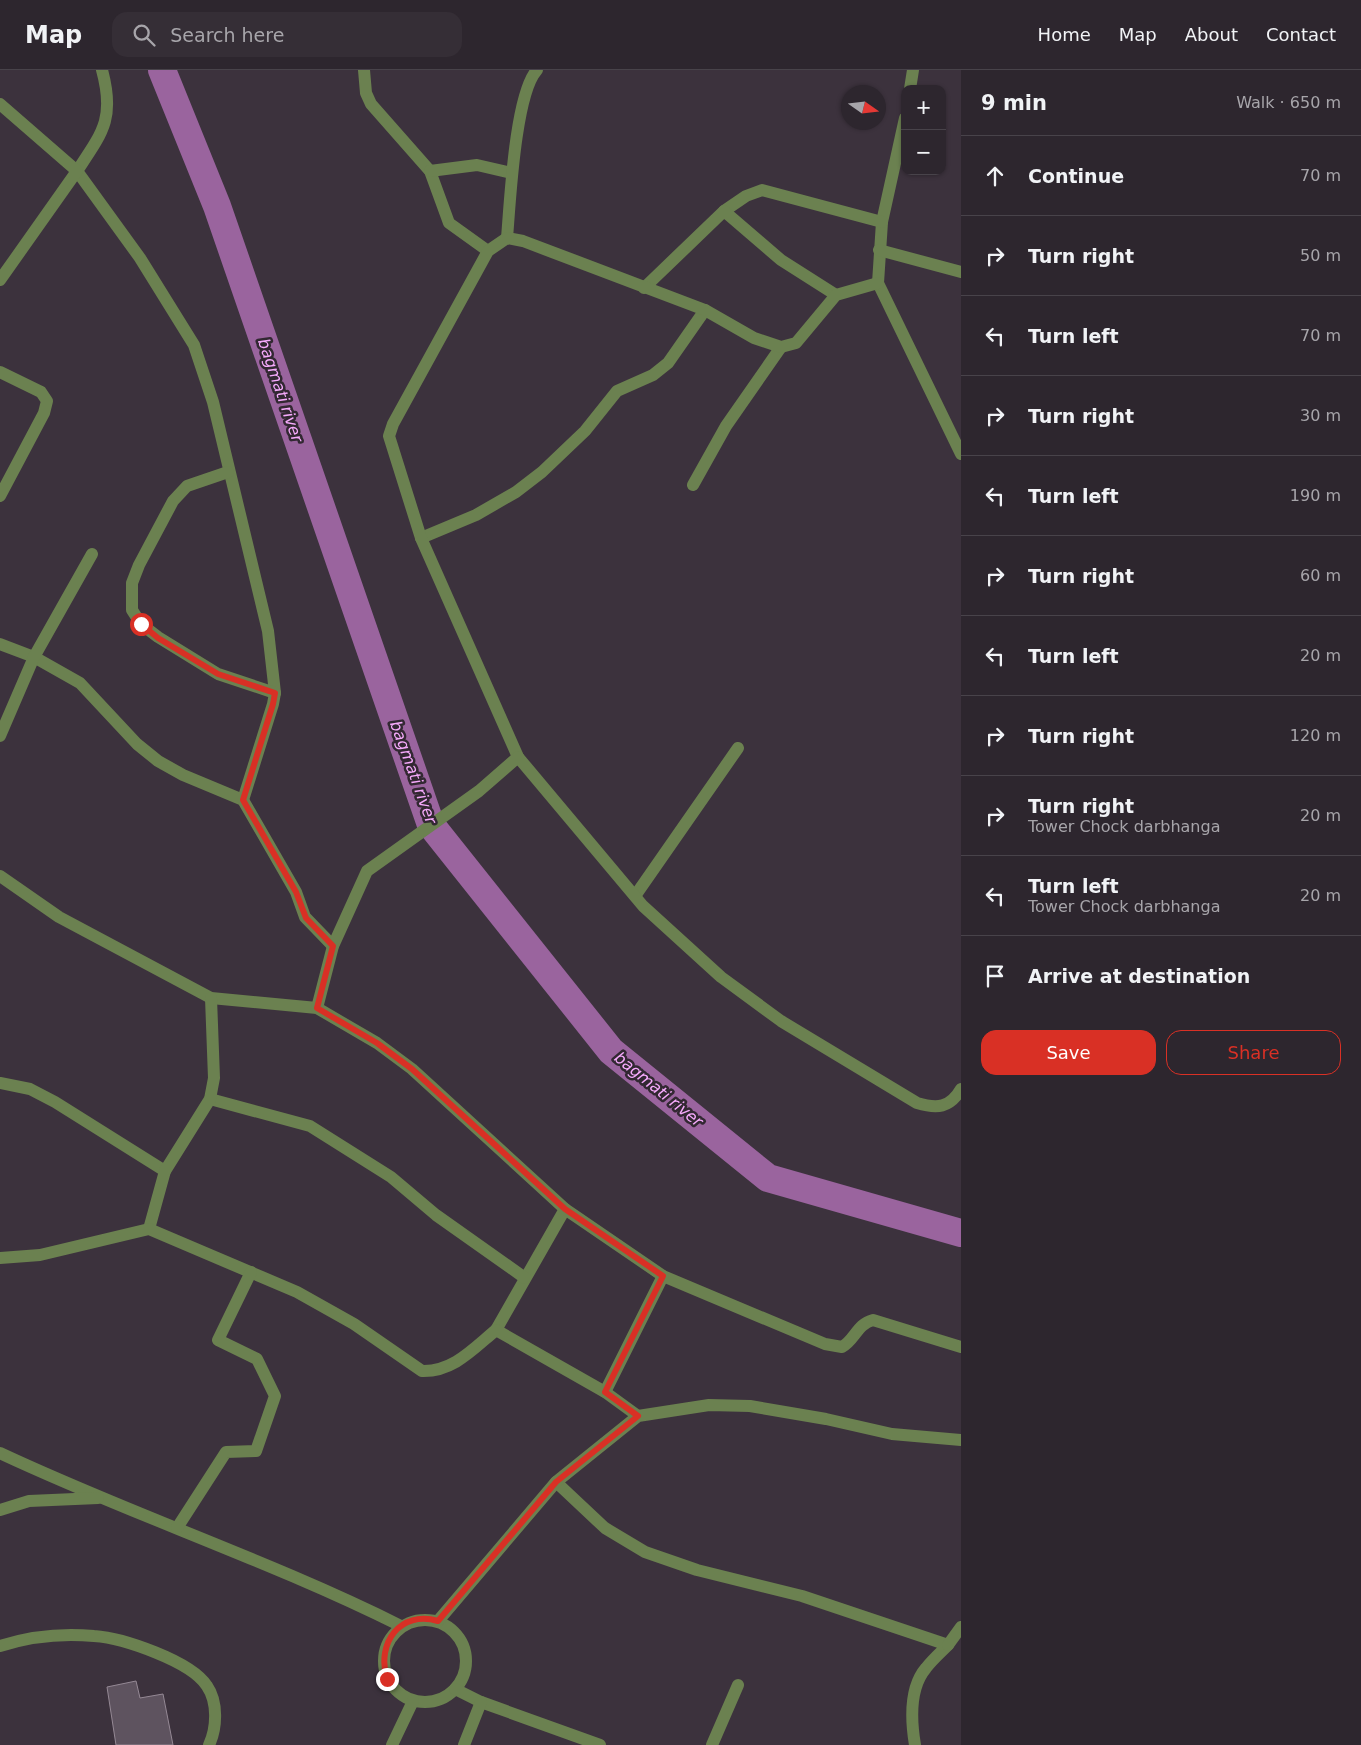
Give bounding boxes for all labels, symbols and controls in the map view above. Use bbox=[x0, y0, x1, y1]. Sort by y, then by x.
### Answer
search box bbox=[112, 12, 462, 57]
text: Map bbox=[25, 21, 82, 49]
icon: search bbox=[130, 21, 158, 49]
text: Search here bbox=[170, 24, 284, 46]
text: Home bbox=[1038, 24, 1091, 45]
text: Map bbox=[1119, 24, 1157, 45]
text: About bbox=[1185, 24, 1238, 45]
text: Contact bbox=[1266, 24, 1336, 45]
north arrow bbox=[841, 85, 886, 130]
map controls bbox=[901, 85, 946, 175]
button: + bbox=[901, 85, 946, 130]
text: 9 min bbox=[981, 91, 1047, 115]
text: Walk · 650 m bbox=[1236, 93, 1341, 112]
button: − bbox=[901, 130, 946, 175]
icon: ahead bbox=[981, 162, 1009, 190]
text: Continue bbox=[1028, 165, 1124, 187]
text: 70 m bbox=[1300, 166, 1341, 185]
icon: right bbox=[981, 242, 1009, 270]
text: Turn right bbox=[1028, 245, 1134, 267]
text: 50 m bbox=[1300, 246, 1341, 265]
icon: left bbox=[981, 322, 1009, 350]
text: Turn left bbox=[1028, 325, 1119, 347]
text: 70 m bbox=[1300, 326, 1341, 345]
water label: bagmati river bbox=[254, 336, 308, 446]
icon: right bbox=[981, 402, 1009, 430]
text: Turn right bbox=[1028, 405, 1134, 427]
text: 30 m bbox=[1300, 406, 1341, 425]
icon: left bbox=[981, 482, 1009, 510]
text: Turn left bbox=[1028, 485, 1119, 507]
text: 190 m bbox=[1290, 486, 1341, 505]
icon: right bbox=[981, 562, 1009, 590]
text: Turn right bbox=[1028, 565, 1134, 587]
text: 60 m bbox=[1300, 566, 1341, 585]
route start bbox=[130, 613, 153, 636]
icon: left bbox=[981, 642, 1009, 670]
text: Turn left bbox=[1028, 645, 1119, 667]
text: 20 m bbox=[1300, 646, 1341, 665]
water label: bagmati river bbox=[386, 718, 441, 828]
icon: right bbox=[981, 722, 1009, 750]
text: Turn right bbox=[1028, 725, 1134, 747]
text: 120 m bbox=[1290, 726, 1341, 745]
text: Turn right bbox=[1028, 795, 1134, 817]
icon: right bbox=[981, 802, 1009, 830]
text: 20 m bbox=[1300, 806, 1341, 825]
text: Tower Chock darbhanga bbox=[1028, 817, 1220, 836]
text: Turn left bbox=[1028, 875, 1119, 897]
icon: left bbox=[981, 882, 1009, 910]
text: 20 m bbox=[1300, 886, 1341, 905]
text: Tower Chock darbhanga bbox=[1028, 897, 1220, 916]
icon: arrive bbox=[981, 962, 1009, 990]
text: Arrive at destination bbox=[1028, 965, 1250, 987]
button: Save bbox=[981, 1030, 1156, 1075]
button: Share bbox=[1166, 1030, 1341, 1075]
water label: bagmati river bbox=[611, 1048, 708, 1132]
route end bbox=[376, 1668, 399, 1691]

